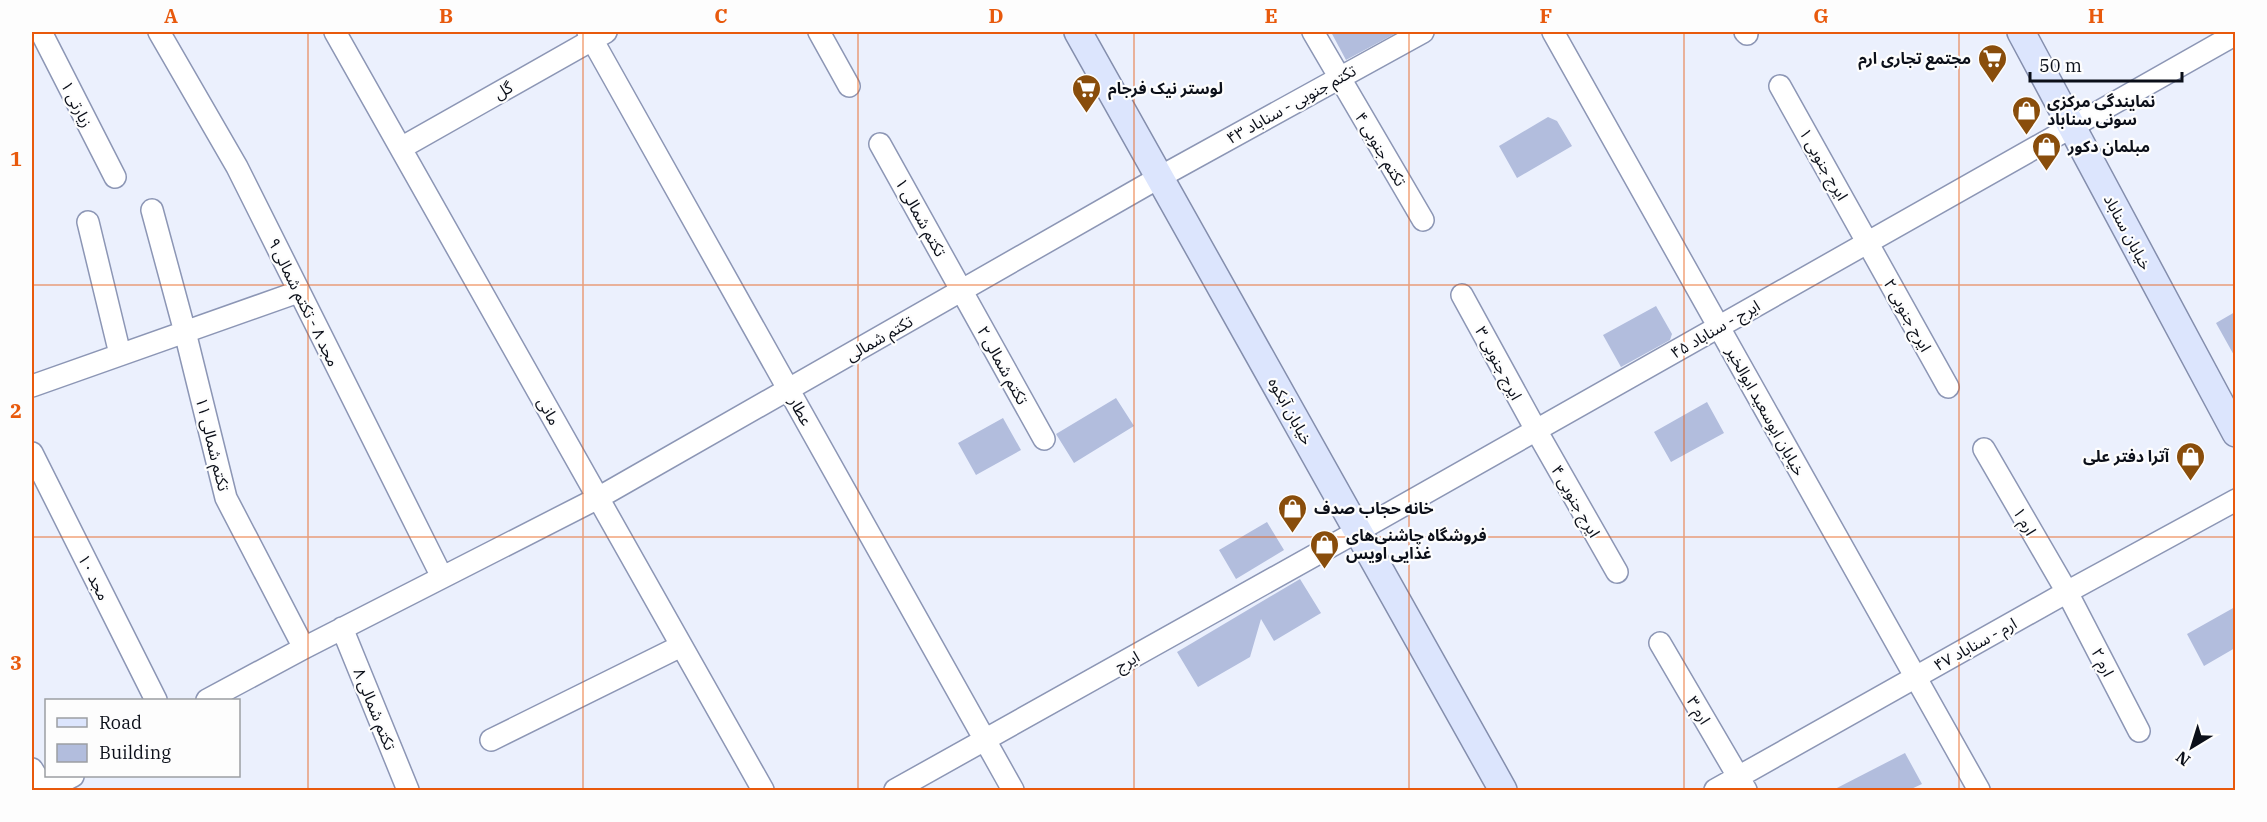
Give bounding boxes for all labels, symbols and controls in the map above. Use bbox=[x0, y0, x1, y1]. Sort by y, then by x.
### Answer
text: A bbox=[164, 2, 178, 29]
text: B bbox=[439, 2, 453, 29]
text: C bbox=[714, 2, 728, 29]
text: D bbox=[988, 2, 1004, 29]
text: E bbox=[1264, 2, 1278, 29]
text: F bbox=[1540, 2, 1552, 29]
text: G bbox=[1813, 2, 1829, 29]
text: H bbox=[2088, 2, 2104, 29]
supermarket icon: مجتمع تجاری ارم bbox=[1976, 42, 2008, 84]
scale bar bbox=[2030, 45, 2182, 83]
place label: مجتمع تجاری ارم bbox=[1858, 48, 1971, 71]
text: 50 m bbox=[2039, 54, 2082, 77]
street label: تکتم جنوبی - سناباد ۴۳ bbox=[1223, 60, 1361, 151]
supermarket icon: لوستر نیک فرجام bbox=[1071, 72, 1103, 114]
street label: زیارتی ۱ bbox=[57, 77, 97, 131]
street label: گل bbox=[490, 77, 516, 103]
place label: لوستر نیک فرجام bbox=[1108, 78, 1223, 100]
place label: نمایندگی مرکزی سونی سناباد bbox=[2047, 91, 2155, 129]
shop icon: نمایندگی مرکزی سونی سناباد bbox=[2010, 94, 2042, 136]
street label: تکتم جنوبی ۴ bbox=[1348, 108, 1411, 192]
street label: ایرج جنوبی ۱ bbox=[1793, 124, 1853, 205]
shop icon: مبلمان دكور bbox=[2031, 130, 2063, 172]
place label: مبلمان دكور bbox=[2067, 136, 2150, 156]
text: 1 bbox=[10, 145, 22, 172]
street label: تکتم شمالی ۱ bbox=[889, 174, 951, 262]
street label: خیابان سناباد bbox=[2100, 191, 2156, 273]
street label: مجد ۸ - تکتم شمالی ۹ bbox=[262, 234, 344, 371]
street label: ایرج جنوبی ۲ bbox=[1877, 275, 1936, 356]
street label: ایرج - سناباد ۴۵ bbox=[1667, 295, 1765, 365]
street label: تکتم شمالی bbox=[842, 311, 918, 368]
street label: تکتم شمالی ۲ bbox=[971, 322, 1033, 410]
street label: ایرج جنوبی ۳ bbox=[1469, 323, 1527, 405]
street label: خیابان ابوسعید ابوالخیر bbox=[1722, 342, 1810, 479]
street label: خیابان آبکوه bbox=[1264, 374, 1318, 448]
street label: عطار bbox=[785, 392, 817, 429]
street label: مانی bbox=[533, 393, 565, 429]
street label: تکتم شمالی ۱۱ bbox=[189, 395, 234, 494]
text: 2 bbox=[10, 397, 22, 424]
shop icon: آترا دفتر علی bbox=[2174, 440, 2206, 482]
place label: آترا دفتر علی bbox=[2083, 446, 2170, 466]
street label: ایرج جنوبی ۴ bbox=[1545, 461, 1605, 542]
shop icon: خانه حجاب صدف bbox=[1277, 492, 1309, 534]
place label: خانه حجاب صدف bbox=[1314, 498, 1434, 518]
street label: ارم ۱ bbox=[2006, 503, 2041, 540]
place label: فروشگاه چاشنی‌های غذایی اویس bbox=[1346, 525, 1487, 563]
shop icon: فروشگاه چاشنی‌های غذایی اویس bbox=[1309, 528, 1341, 570]
street label: مجد ۱۰ bbox=[74, 551, 114, 603]
street label: ارم - سناباد ۴۷ bbox=[1930, 613, 2021, 678]
street label: ارم ۲ bbox=[2085, 644, 2119, 681]
street label: ایرج bbox=[1111, 646, 1144, 678]
text: 3 bbox=[10, 649, 22, 676]
street label: تکتم شمالی ۸ bbox=[347, 665, 401, 754]
street label: ارم ۳ bbox=[1680, 692, 1715, 729]
legend bbox=[45, 699, 240, 777]
text: Road bbox=[99, 711, 142, 734]
north arrow bbox=[2162, 717, 2222, 777]
text: Building bbox=[99, 741, 171, 764]
text: N bbox=[2172, 747, 2194, 771]

